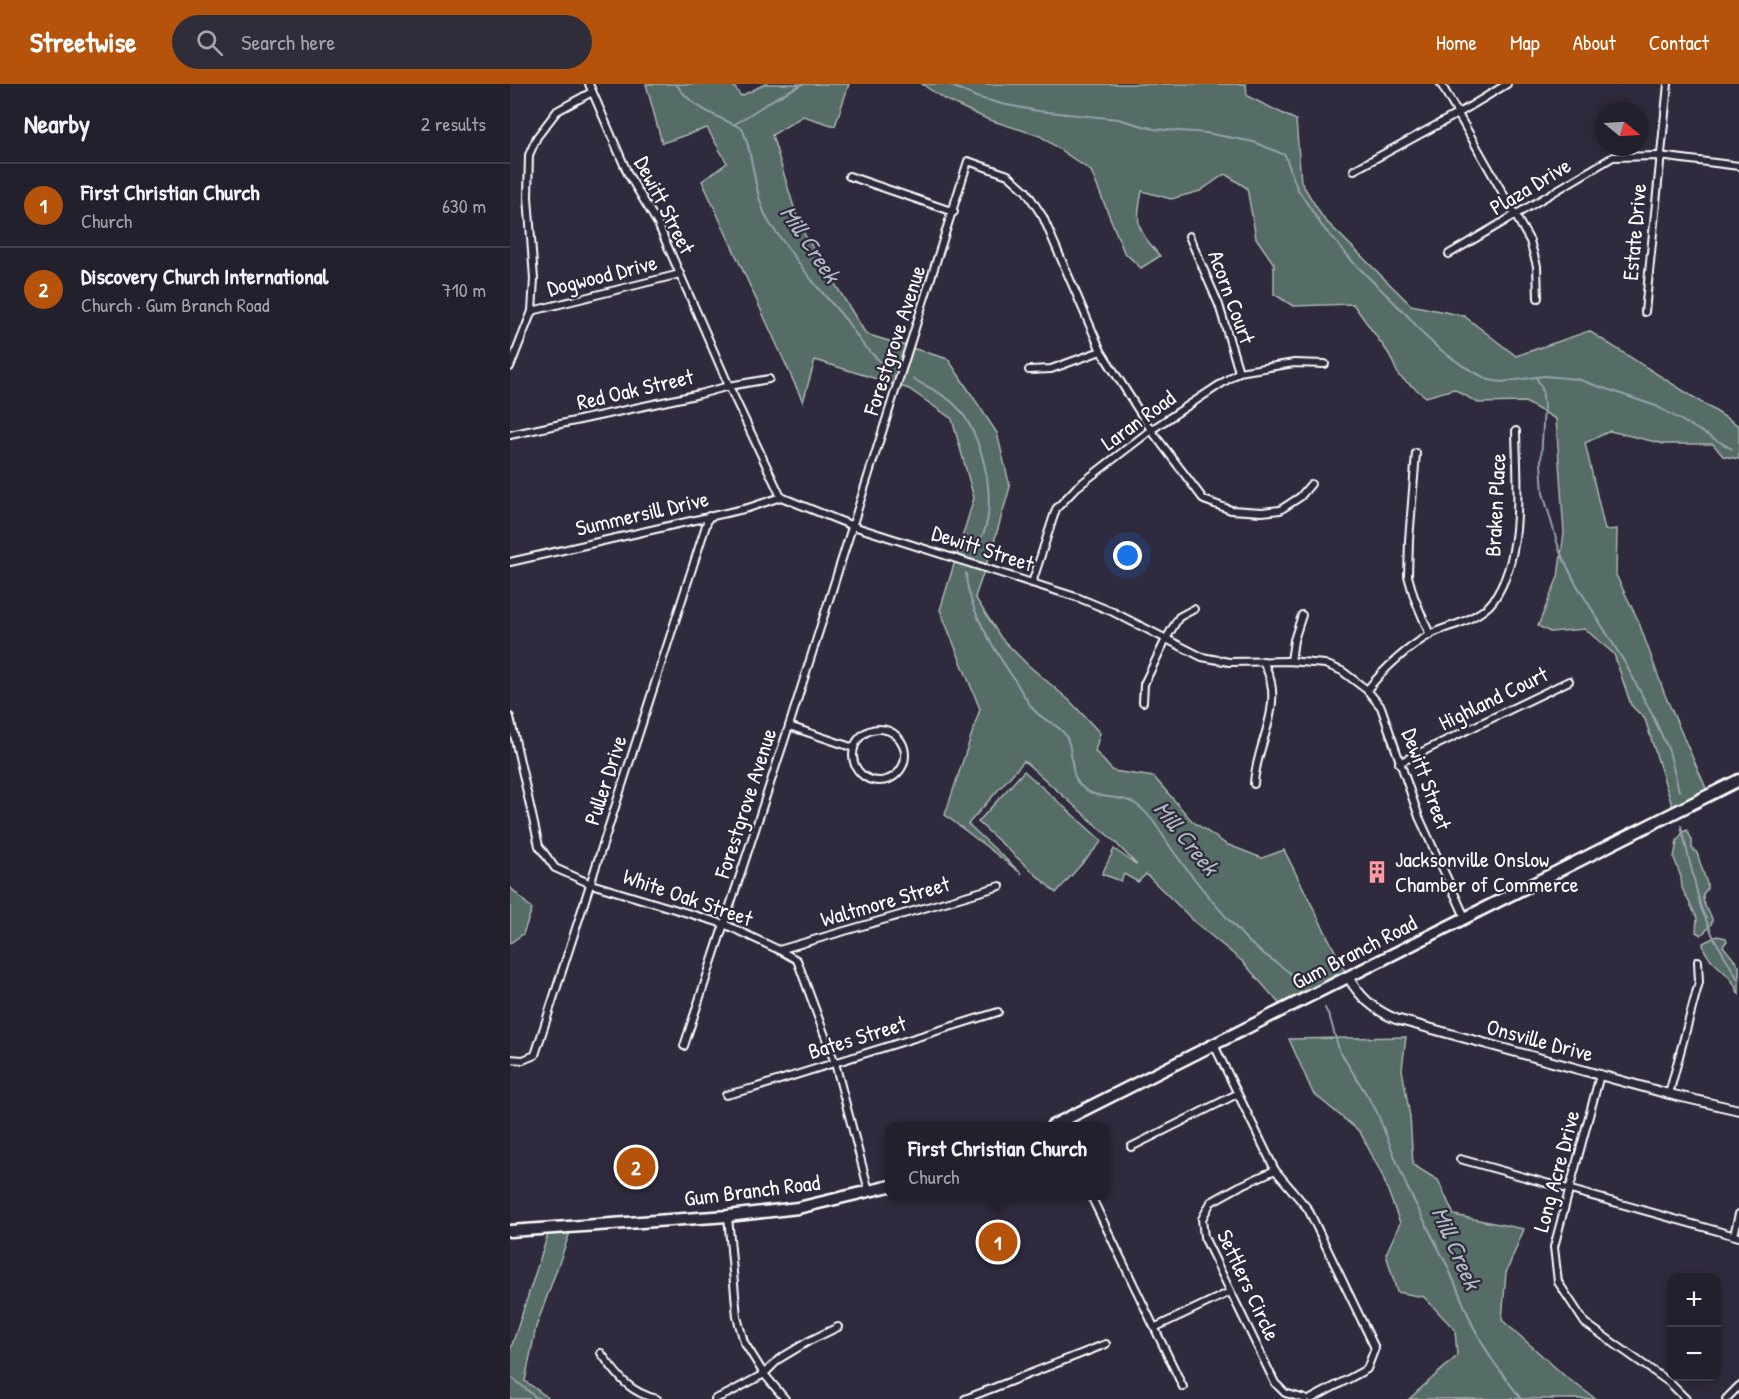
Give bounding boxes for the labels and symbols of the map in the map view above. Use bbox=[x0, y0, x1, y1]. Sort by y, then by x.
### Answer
north arrow bbox=[1595, 102, 1649, 156]
street label: Plaza Drive bbox=[1484, 150, 1576, 222]
street label: Dewitt Street bbox=[628, 151, 703, 259]
street label: Estate Drive bbox=[1615, 182, 1653, 282]
water label: Mill Creek bbox=[773, 198, 850, 290]
street label: Acorn Court bbox=[1201, 246, 1263, 348]
street label: Dogwood Drive bbox=[544, 247, 660, 303]
street label: Forestgrove Avenue bbox=[855, 261, 932, 420]
street label: Red Oak Street bbox=[574, 361, 697, 417]
street label: Laran Road bbox=[1095, 383, 1182, 457]
street label: Braken Place bbox=[1477, 452, 1513, 557]
street label: Summersill Drive bbox=[573, 483, 712, 543]
street label: Dewitt Street bbox=[928, 517, 1038, 579]
your location bbox=[1113, 541, 1142, 570]
street label: Highland Court bbox=[1433, 658, 1553, 737]
street label: Forestgrove Avenue bbox=[706, 724, 783, 883]
street label: Dewitt Street bbox=[1395, 724, 1459, 834]
street label: Puller Drive bbox=[576, 731, 634, 829]
water label: Mill Creek bbox=[1147, 794, 1228, 883]
place label: Jacksonville Onslow Chamber of Commerce bbox=[1395, 844, 1579, 899]
building icon: Jacksonville Onslow Chamber of Commerce bbox=[1364, 859, 1390, 885]
street label: White Oak Street bbox=[619, 861, 757, 933]
street label: Waltmore Street bbox=[817, 868, 953, 934]
street label: Gum Branch Road bbox=[1286, 907, 1422, 996]
street label: Bates Street bbox=[804, 1008, 910, 1066]
street label: Onsville Drive bbox=[1483, 1011, 1597, 1069]
street label: Long Acre Drive bbox=[1525, 1107, 1587, 1235]
pin: 2 bbox=[616, 1144, 656, 1190]
street label: Gum Branch Road bbox=[682, 1167, 822, 1213]
water label: Mill Creek bbox=[1425, 1201, 1490, 1296]
pin: 1 bbox=[978, 1220, 1018, 1264]
street label: Settlers Circle bbox=[1210, 1225, 1288, 1346]

